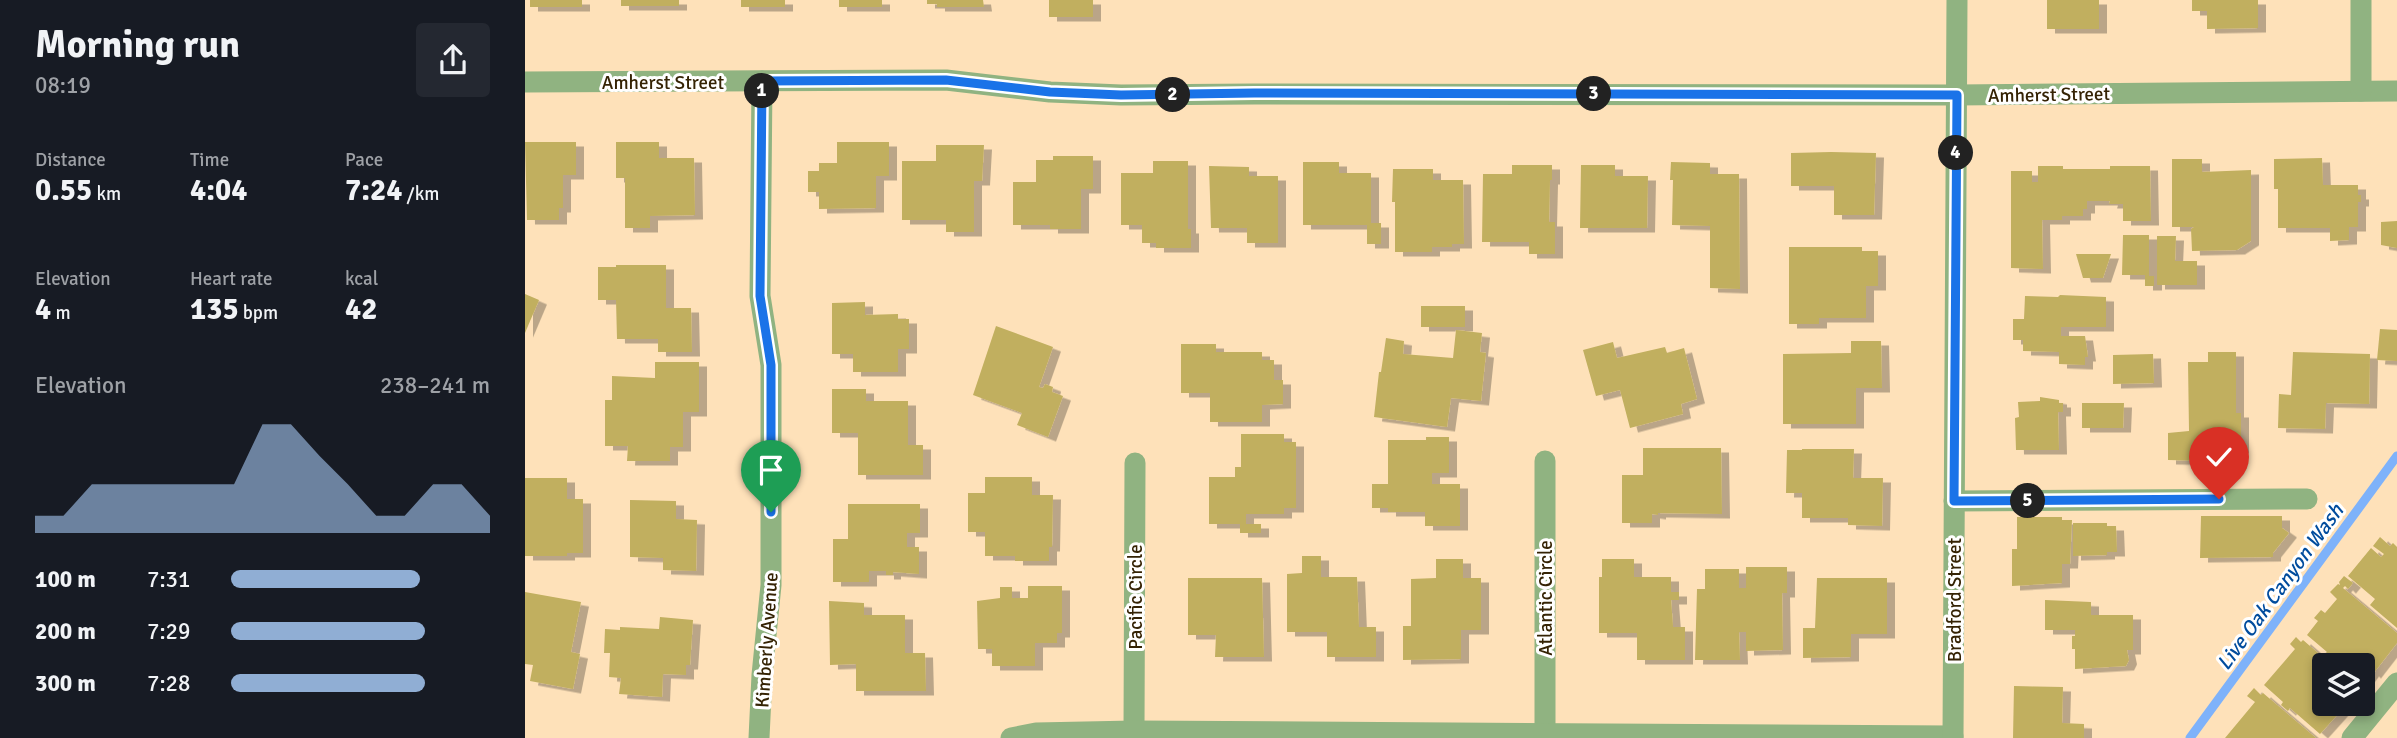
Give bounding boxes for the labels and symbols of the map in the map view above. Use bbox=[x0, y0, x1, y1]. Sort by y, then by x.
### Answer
street label: Amherst Street bbox=[602, 71, 724, 95]
pin: 1 bbox=[744, 74, 779, 108]
pin: 3 bbox=[1577, 76, 1611, 112]
pin: 2 bbox=[1155, 78, 1191, 112]
street label: Amherst Street bbox=[1988, 82, 2111, 108]
pin: 4 bbox=[1939, 136, 1973, 170]
pin bbox=[2189, 427, 2249, 499]
pin bbox=[741, 440, 801, 512]
pin: 5 bbox=[2011, 484, 2045, 518]
water label: Live Oak Canyon Wash bbox=[2211, 498, 2349, 675]
street label: Bradford Street bbox=[1943, 537, 1967, 662]
street label: Atlantic Circle bbox=[1534, 540, 1558, 656]
street label: Pacific Circle bbox=[1124, 544, 1148, 650]
street label: Kimberly Avenue bbox=[750, 571, 784, 709]

